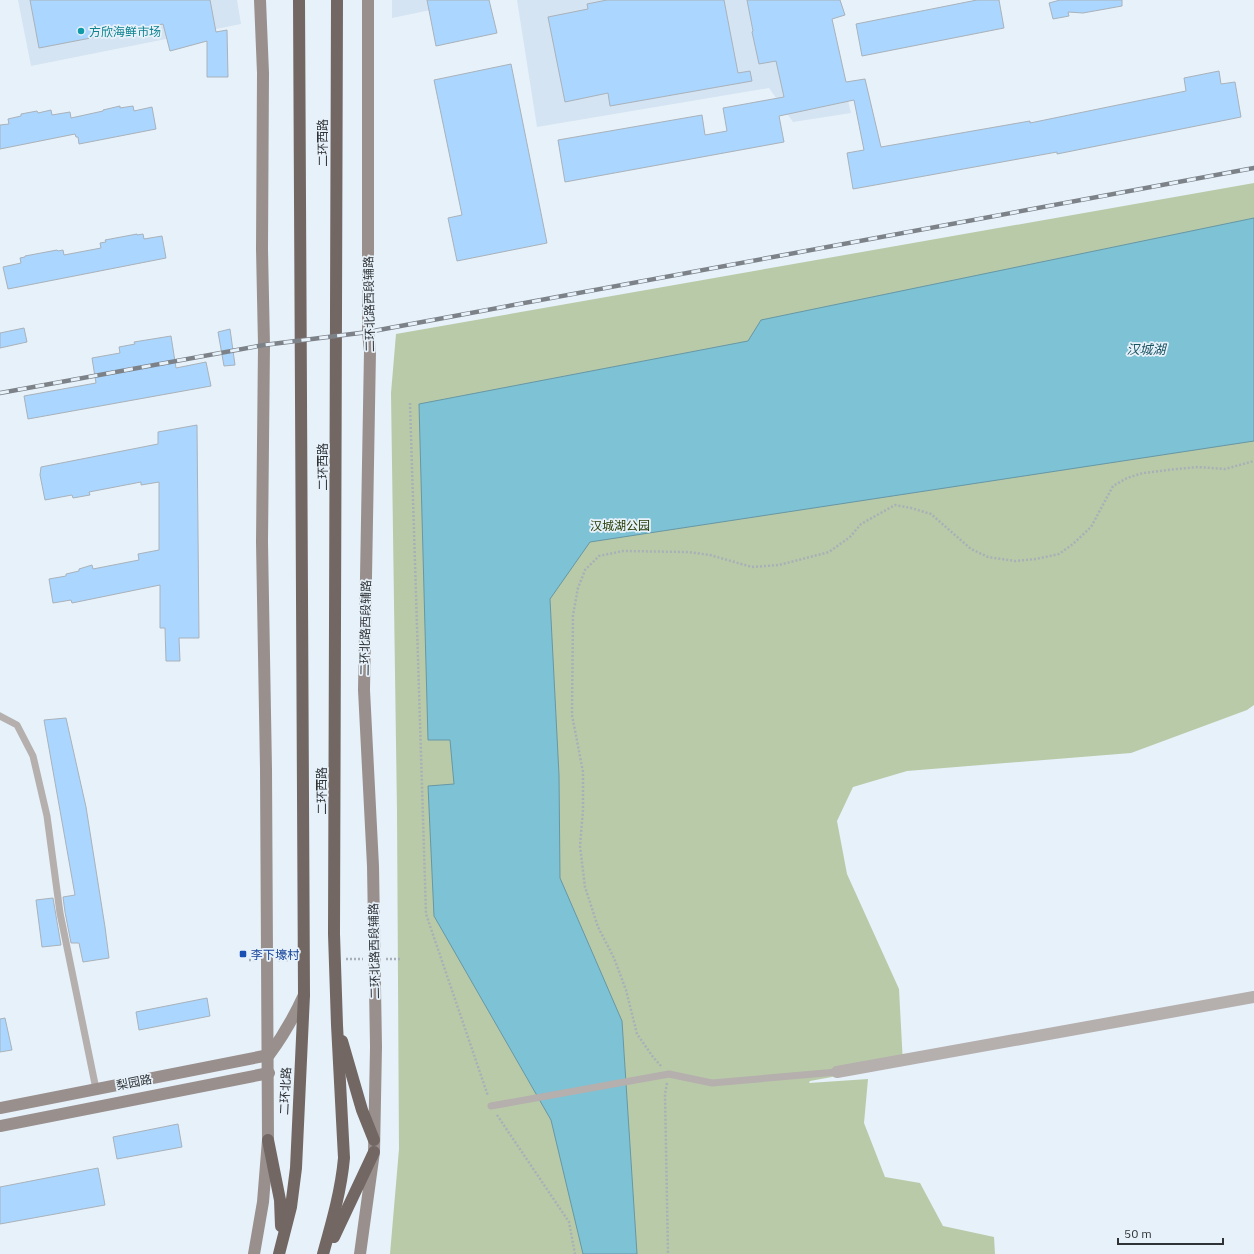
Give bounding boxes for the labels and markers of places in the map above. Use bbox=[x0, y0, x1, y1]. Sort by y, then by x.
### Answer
place label: 方欣海鲜市场 bbox=[89, 24, 161, 39]
marker: 方欣海鲜市场 bbox=[76, 26, 86, 36]
place label: 李下壕村 bbox=[251, 947, 300, 962]
marker: 李下壕村 bbox=[238, 949, 248, 959]

